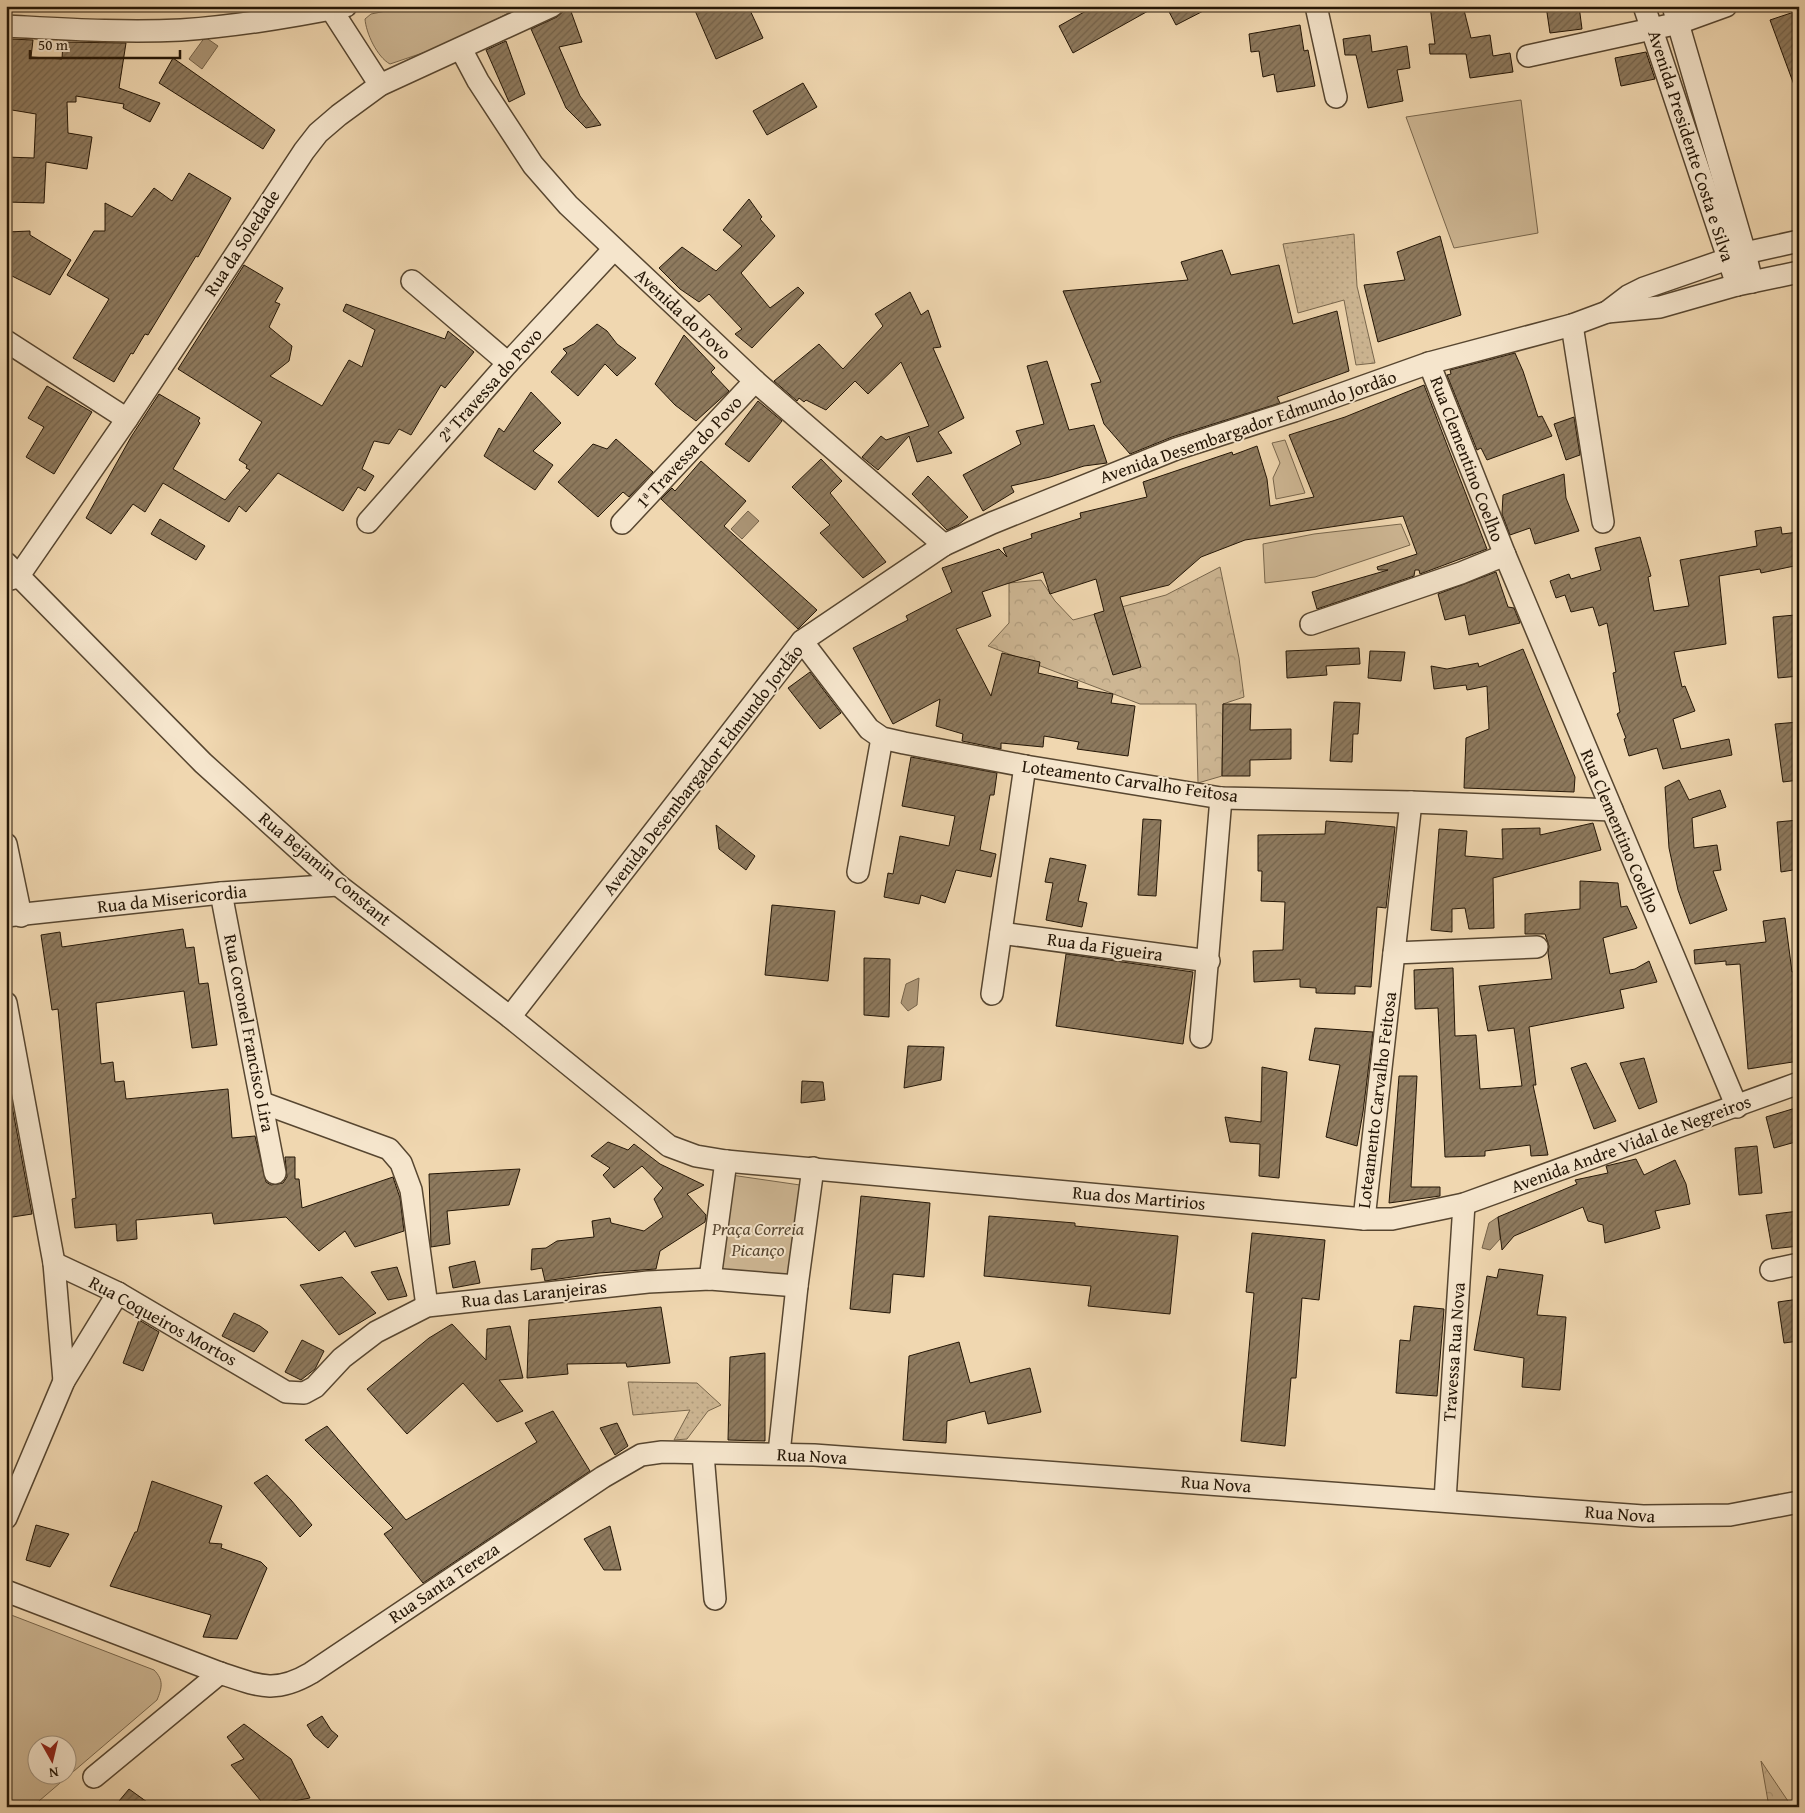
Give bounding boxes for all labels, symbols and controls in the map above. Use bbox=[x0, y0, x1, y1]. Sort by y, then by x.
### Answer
street label: Avenida Presidente Costa e Silva bbox=[1641, 27, 1742, 266]
scale bar bbox=[30, 28, 180, 60]
text: 50 m bbox=[38, 34, 69, 55]
street label: Rua da Soledade bbox=[197, 184, 286, 301]
street label: Avenida do Povo bbox=[629, 262, 738, 366]
street label: 2ª Travessa do Povo bbox=[431, 321, 548, 448]
street label: Avenida Desembargador Edmundo Jordão bbox=[1096, 363, 1400, 490]
street label: Rua Clementino Coelho bbox=[1423, 372, 1512, 546]
street label: 1ª Travessa do Povo bbox=[629, 389, 748, 514]
street label: Avenida Desembargador Edmundo Jordão bbox=[596, 638, 809, 901]
street label: Rua Clementino Coelho bbox=[1574, 745, 1667, 917]
street label: Loteamento Carvalho Feitosa bbox=[1020, 752, 1240, 809]
street label: Rua Bejamin Constant bbox=[253, 805, 398, 933]
street label: Rua da Misericordia bbox=[96, 877, 248, 920]
street label: Rua da Figueira bbox=[1046, 925, 1165, 968]
street label: Rua Coronel Francisco Lira bbox=[217, 932, 282, 1135]
street label: Loteamento Carvalho Feitosa bbox=[1350, 990, 1403, 1210]
street label: Avenida Andre Vidal de Negreiros bbox=[1507, 1087, 1755, 1200]
street label: Rua dos Martirios bbox=[1071, 1178, 1207, 1217]
park label: Praça Correia Picanço bbox=[711, 1215, 805, 1263]
street label: Rua Coqueiros Mortos bbox=[84, 1269, 242, 1373]
street label: Rua das Laranjeiras bbox=[460, 1272, 608, 1315]
street label: Travessa Rua Nova bbox=[1435, 1281, 1472, 1423]
street label: Rua Nova bbox=[776, 1440, 848, 1471]
street label: Rua Nova bbox=[1180, 1468, 1253, 1499]
street label: Rua Nova bbox=[1584, 1498, 1657, 1529]
street label: Rua Santa Tereza bbox=[383, 1535, 505, 1630]
north arrow bbox=[28, 1736, 78, 1786]
text: N bbox=[47, 1762, 60, 1784]

